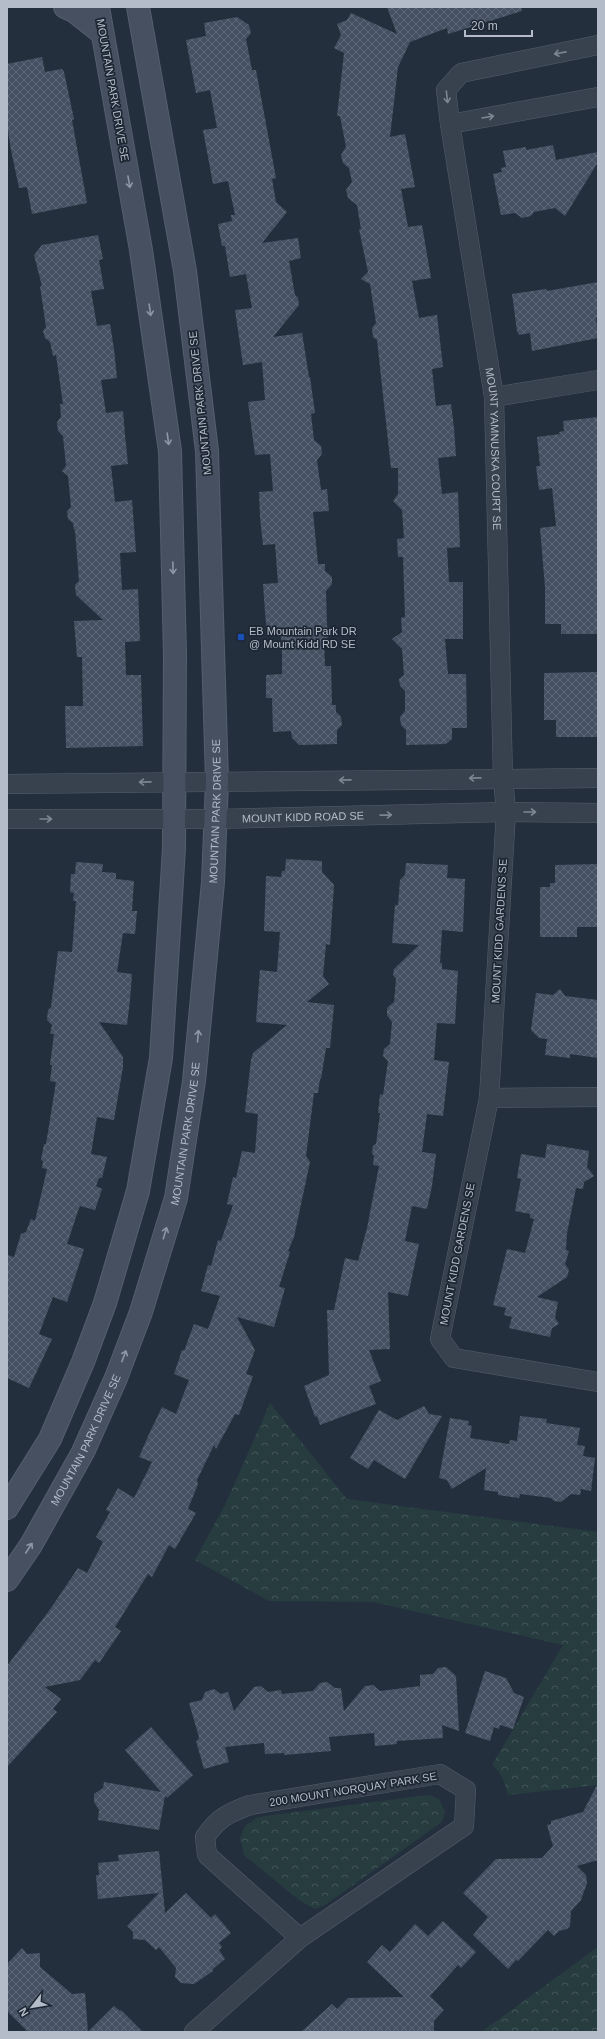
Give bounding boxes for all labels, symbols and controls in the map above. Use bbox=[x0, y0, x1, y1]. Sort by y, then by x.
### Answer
scale bar bbox=[465, 12, 532, 38]
street label: MOUNTAIN PARK DRIVE SE bbox=[95, 18, 131, 162]
text: 20 m bbox=[471, 19, 498, 33]
one-way arrow bbox=[554, 50, 567, 58]
one-way arrow bbox=[443, 90, 451, 103]
one-way arrow bbox=[481, 113, 494, 121]
one-way arrow bbox=[125, 175, 133, 188]
one-way arrow bbox=[146, 303, 154, 316]
street label: MOUNTAIN PARK DRIVE SE bbox=[186, 331, 214, 475]
street label: MOUNT YAMNUSKA COURT SE bbox=[483, 367, 503, 530]
one-way arrow bbox=[164, 432, 172, 445]
one-way arrow bbox=[169, 561, 176, 574]
place label: EB Mountain Park DR @ Mount Kidd RD SE bbox=[249, 625, 357, 650]
marker: EB Mountain Park DR @ Mount Kidd RD SE bbox=[236, 632, 246, 642]
street label: MOUNTAIN PARK DRIVE SE bbox=[207, 739, 223, 884]
one-way arrow bbox=[469, 774, 482, 782]
one-way arrow bbox=[339, 776, 352, 784]
one-way arrow bbox=[139, 778, 152, 786]
one-way arrow bbox=[523, 808, 536, 816]
street label: MOUNT KIDD ROAD SE bbox=[242, 809, 364, 824]
one-way arrow bbox=[379, 811, 392, 819]
one-way arrow bbox=[39, 815, 52, 823]
street label: MOUNT KIDD GARDENS SE bbox=[489, 858, 509, 1004]
one-way arrow bbox=[194, 1030, 202, 1043]
street label: MOUNTAIN PARK DRIVE SE bbox=[168, 1061, 202, 1207]
street label: MOUNT KIDD GARDENS SE bbox=[437, 1182, 477, 1326]
one-way arrow bbox=[162, 1227, 169, 1240]
one-way arrow bbox=[120, 1351, 128, 1363]
street label: MOUNTAIN PARK DRIVE SE bbox=[48, 1373, 123, 1508]
one-way arrow bbox=[25, 1543, 33, 1554]
street label: 200 MOUNT NORQUAY PARK SE bbox=[269, 1770, 437, 1808]
north arrow bbox=[12, 1987, 52, 2027]
text: N bbox=[16, 2006, 31, 2019]

